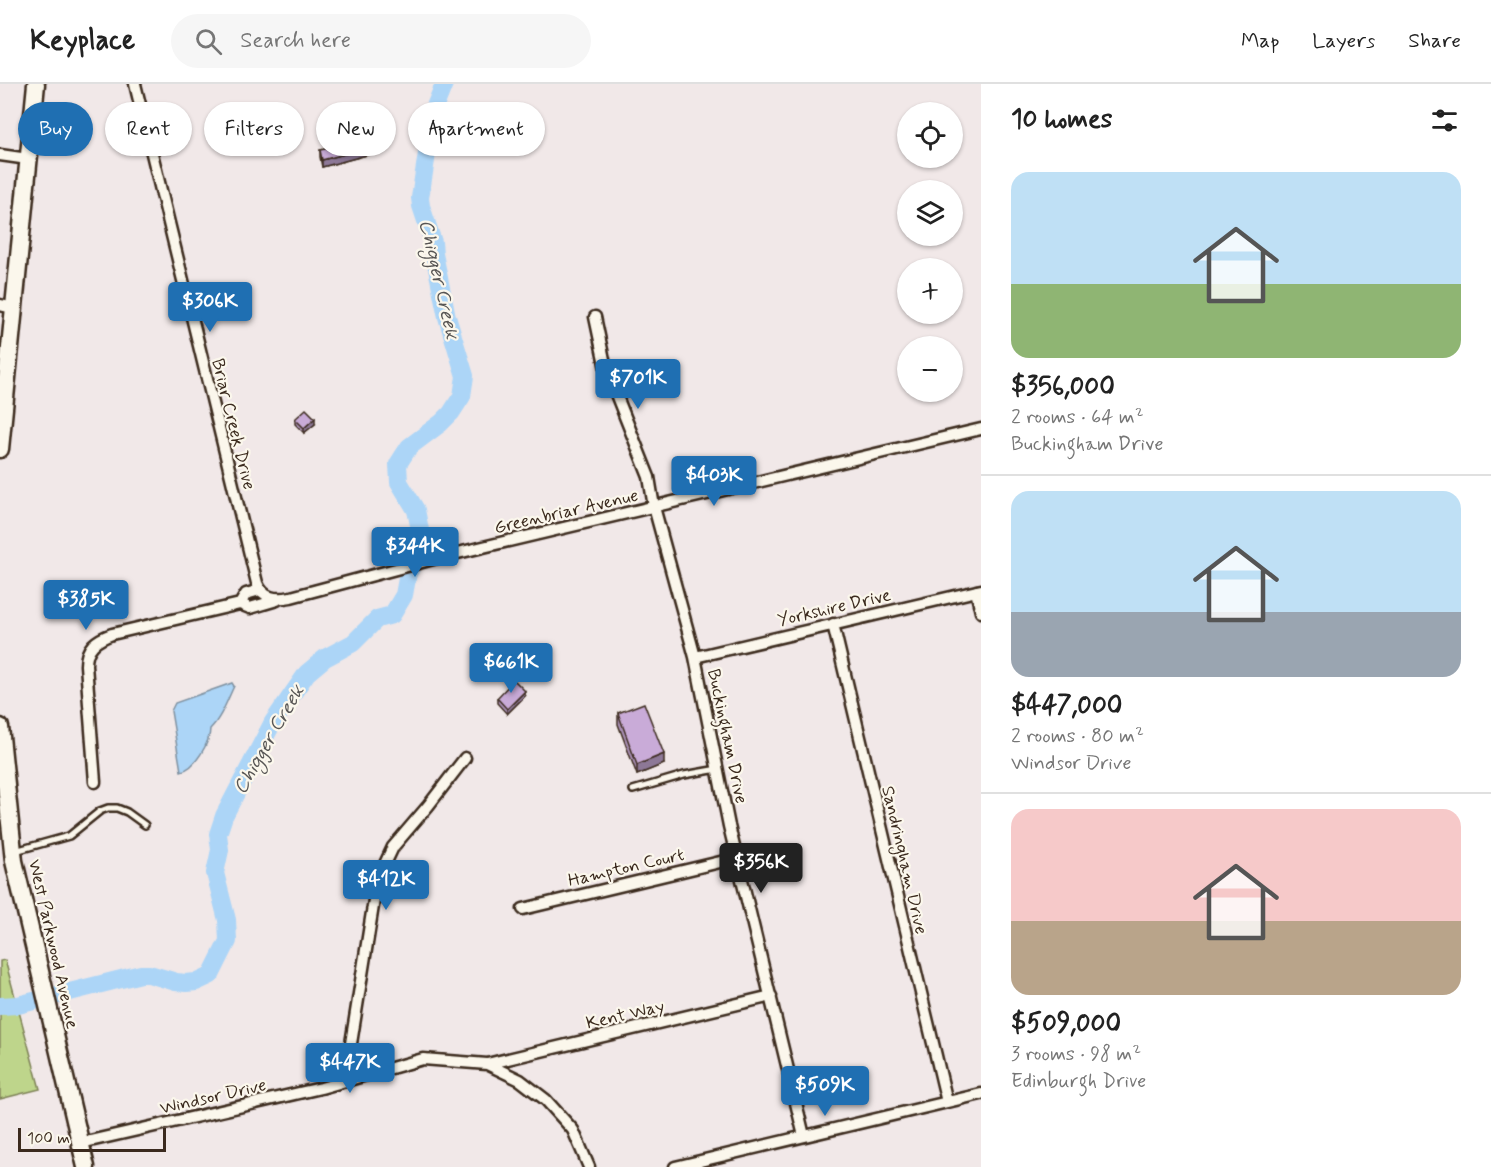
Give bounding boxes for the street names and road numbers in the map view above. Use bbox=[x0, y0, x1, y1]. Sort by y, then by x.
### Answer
street label: Briar Creek Drive bbox=[205, 356, 261, 492]
street label: Greenbriar Avenue bbox=[492, 484, 641, 540]
street label: Yorkshire Drive bbox=[775, 583, 893, 633]
street label: Buckingham Drive bbox=[699, 667, 753, 806]
street label: Sandringham Drive bbox=[874, 784, 933, 937]
street label: Hampton Court bbox=[566, 843, 687, 893]
street label: West Parkwood Avenue bbox=[22, 857, 84, 1031]
street label: Kent Way bbox=[584, 994, 667, 1036]
street label: Windsor Drive bbox=[158, 1073, 269, 1121]

